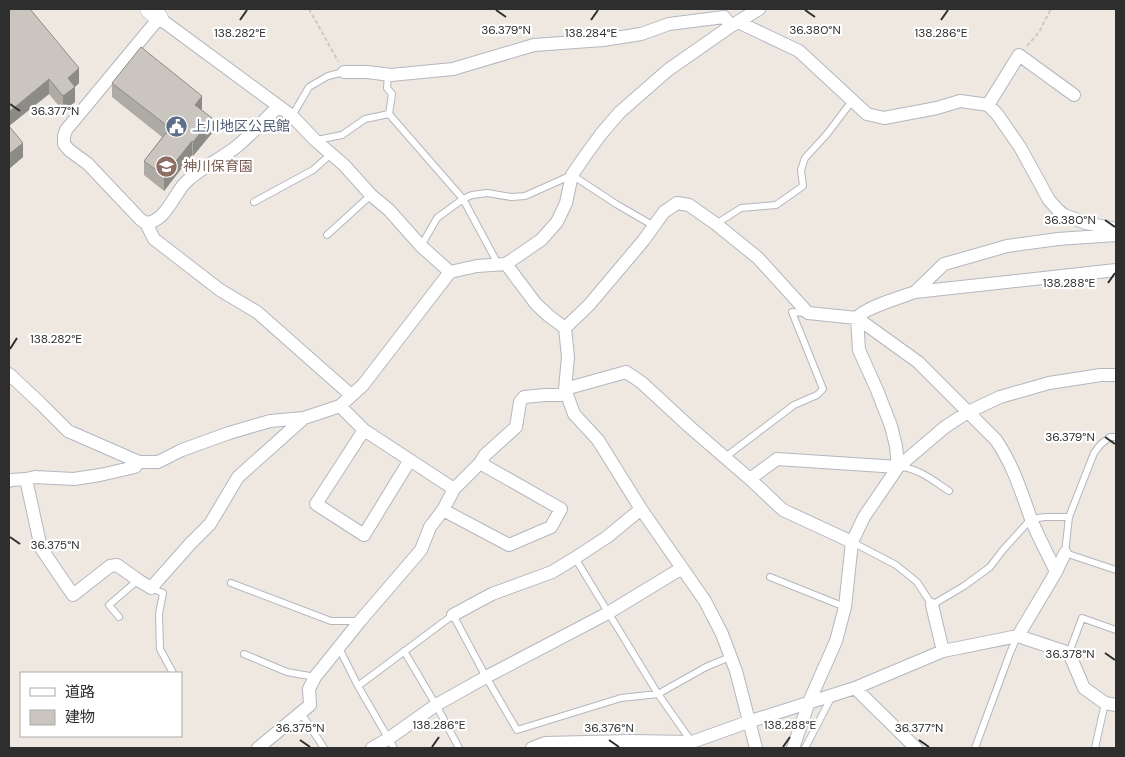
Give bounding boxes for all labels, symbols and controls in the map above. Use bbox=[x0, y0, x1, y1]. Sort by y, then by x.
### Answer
text: 36.379°N bbox=[481, 22, 531, 38]
text: 36.380°N bbox=[789, 22, 841, 38]
text: 138.282°E bbox=[214, 25, 266, 41]
text: 138.284°E bbox=[565, 25, 618, 41]
text: 138.286°E bbox=[915, 25, 968, 41]
text: 36.377°N bbox=[31, 103, 79, 119]
public building icon: 上川地区公民館 bbox=[164, 114, 188, 138]
place label: 上川地区公民館 bbox=[192, 117, 290, 135]
school or university icon: 神川保育園 bbox=[155, 154, 179, 178]
place label: 神川保育園 bbox=[183, 157, 253, 175]
text: 36.380°N bbox=[1044, 212, 1096, 228]
text: 138.288°E bbox=[1043, 275, 1096, 291]
text: 138.282°E bbox=[30, 331, 82, 347]
text: 36.379°N bbox=[1045, 429, 1095, 445]
text: 36.375°N bbox=[30, 537, 80, 553]
text: 36.378°N bbox=[1045, 646, 1095, 662]
legend bbox=[20, 672, 182, 737]
text: 道路 bbox=[65, 682, 95, 702]
text: 建物 bbox=[65, 707, 95, 727]
text: 138.286°E bbox=[413, 717, 466, 733]
text: 138.288°E bbox=[764, 717, 817, 733]
text: 36.375°N bbox=[275, 720, 325, 736]
text: 36.376°N bbox=[584, 720, 634, 736]
text: 36.377°N bbox=[895, 720, 943, 736]

